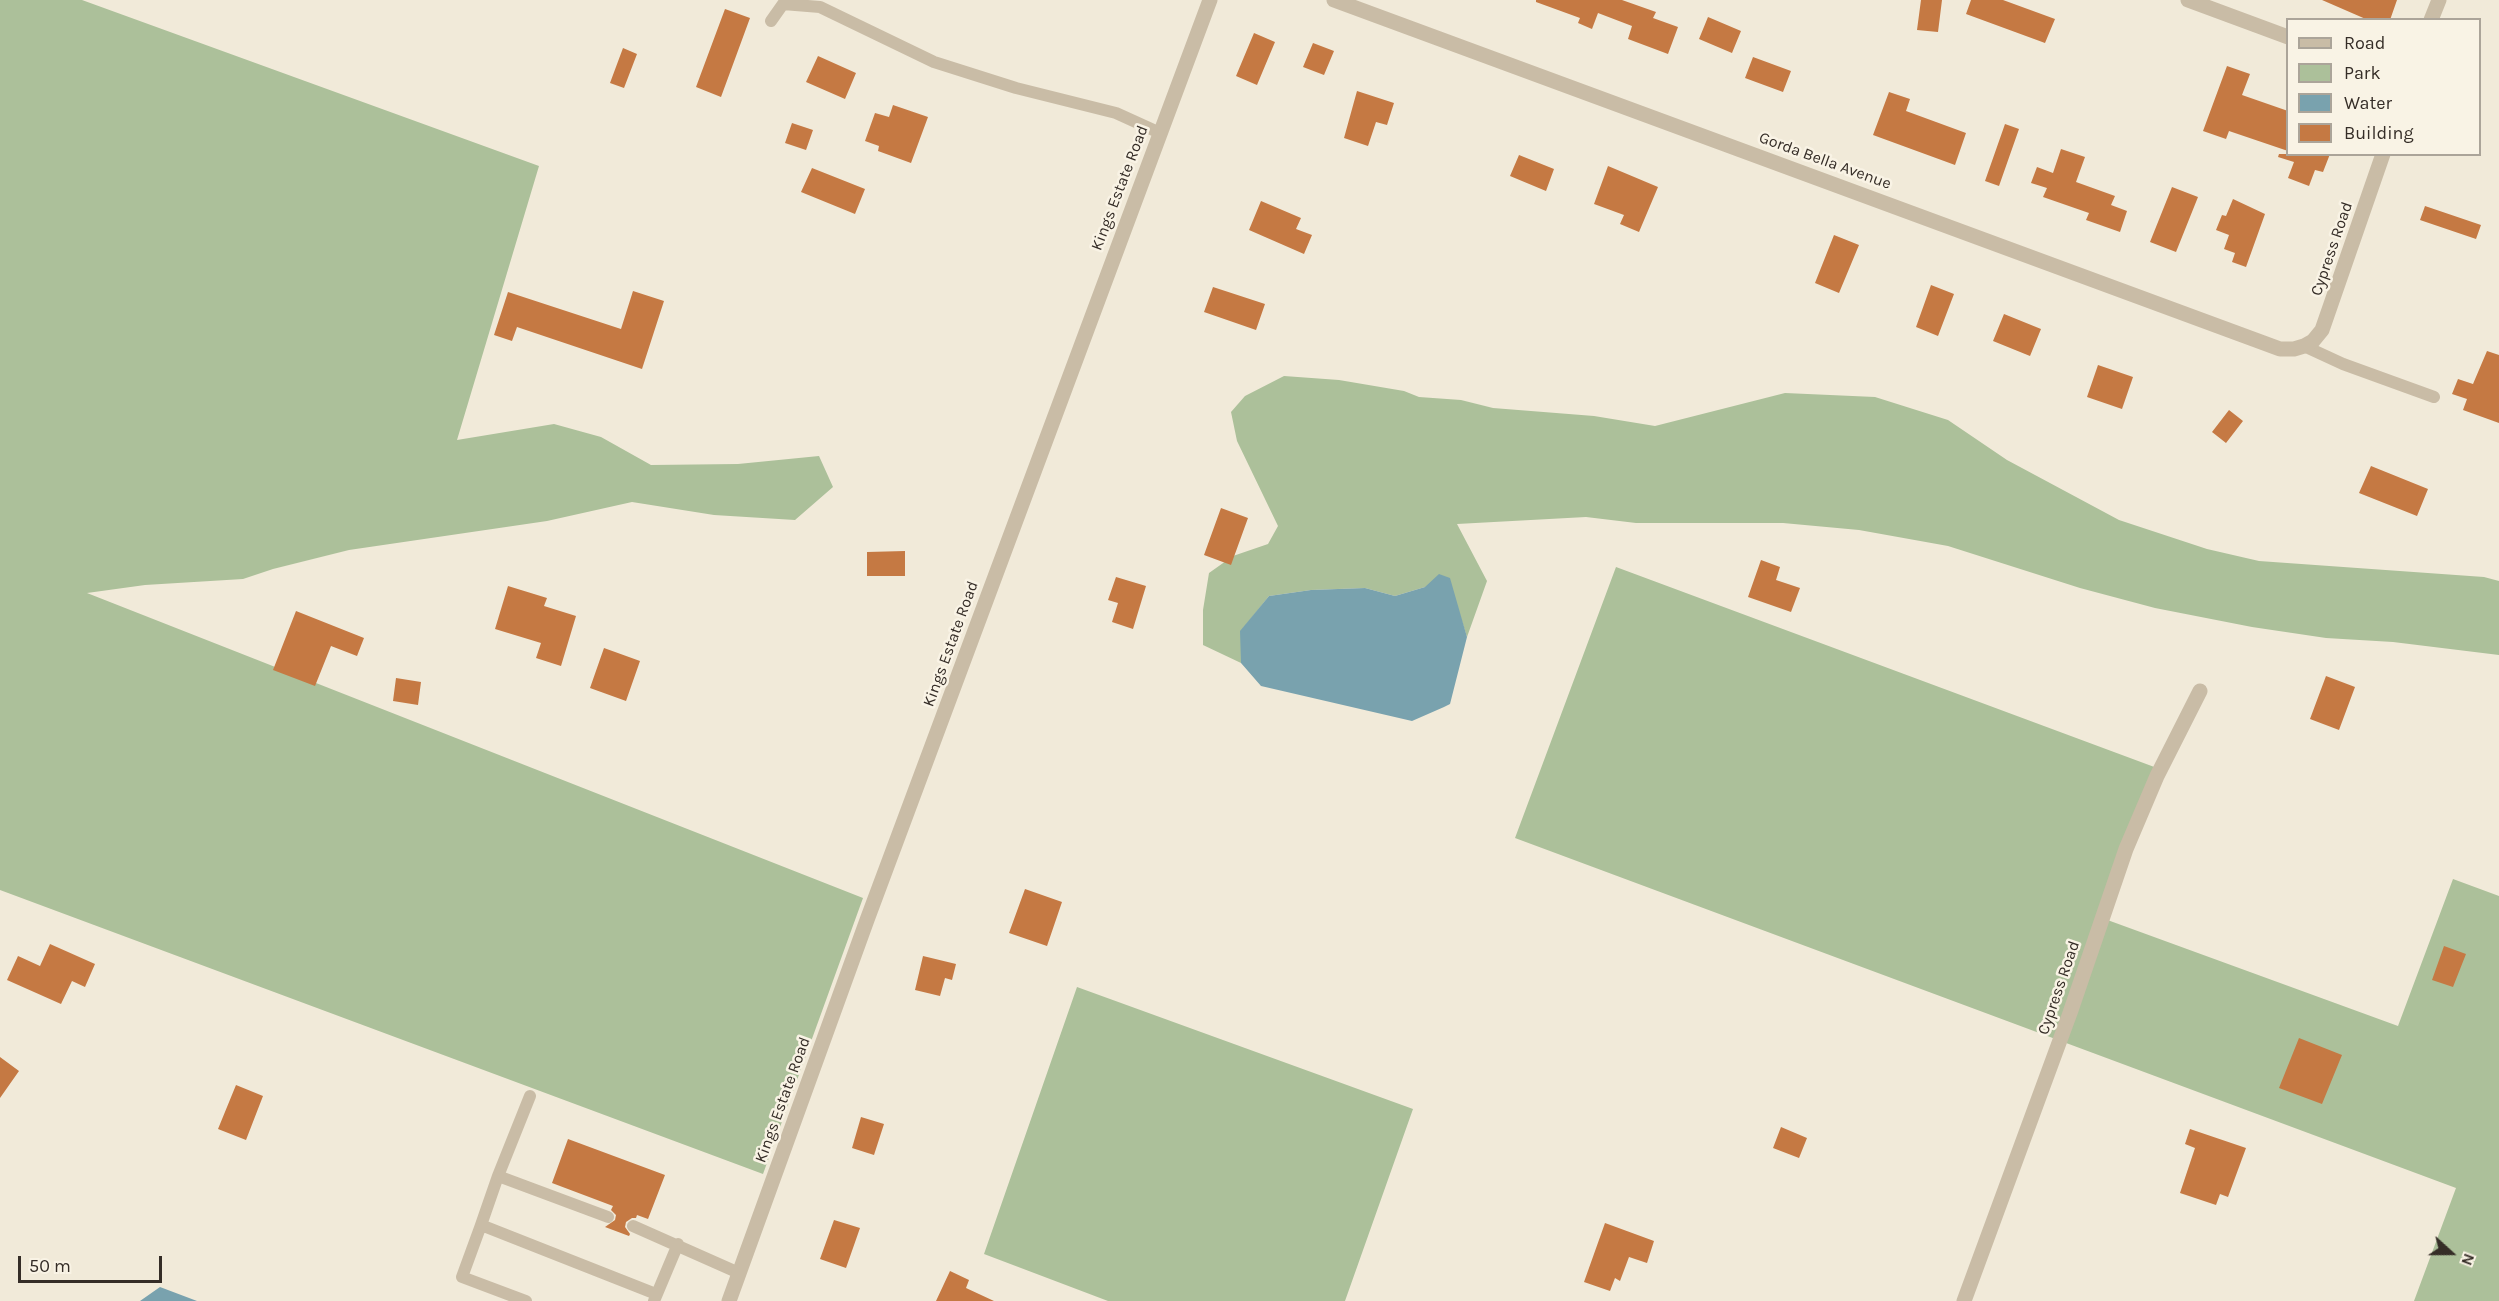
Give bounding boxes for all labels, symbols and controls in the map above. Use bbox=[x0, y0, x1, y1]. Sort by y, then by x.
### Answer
legend bbox=[2286, 18, 2481, 156]
text: Road bbox=[2344, 32, 2385, 54]
text: Park bbox=[2344, 62, 2381, 84]
text: Water bbox=[2344, 92, 2392, 114]
text: Building bbox=[2344, 122, 2414, 144]
street label: Kings Estate Road bbox=[1087, 123, 1153, 253]
street label: Gorda Bella Avenue bbox=[1756, 128, 1894, 194]
street label: Cypress Road bbox=[2307, 200, 2357, 298]
street label: Kings Estate Road bbox=[919, 578, 983, 710]
street label: Cypress Road bbox=[2034, 939, 2084, 1037]
street label: Kings Estate Road bbox=[751, 1034, 815, 1166]
north arrow bbox=[2421, 1223, 2481, 1283]
scale bar bbox=[21, 1244, 165, 1282]
text: N bbox=[2457, 1251, 2479, 1268]
text: 50 m bbox=[29, 1255, 71, 1277]

